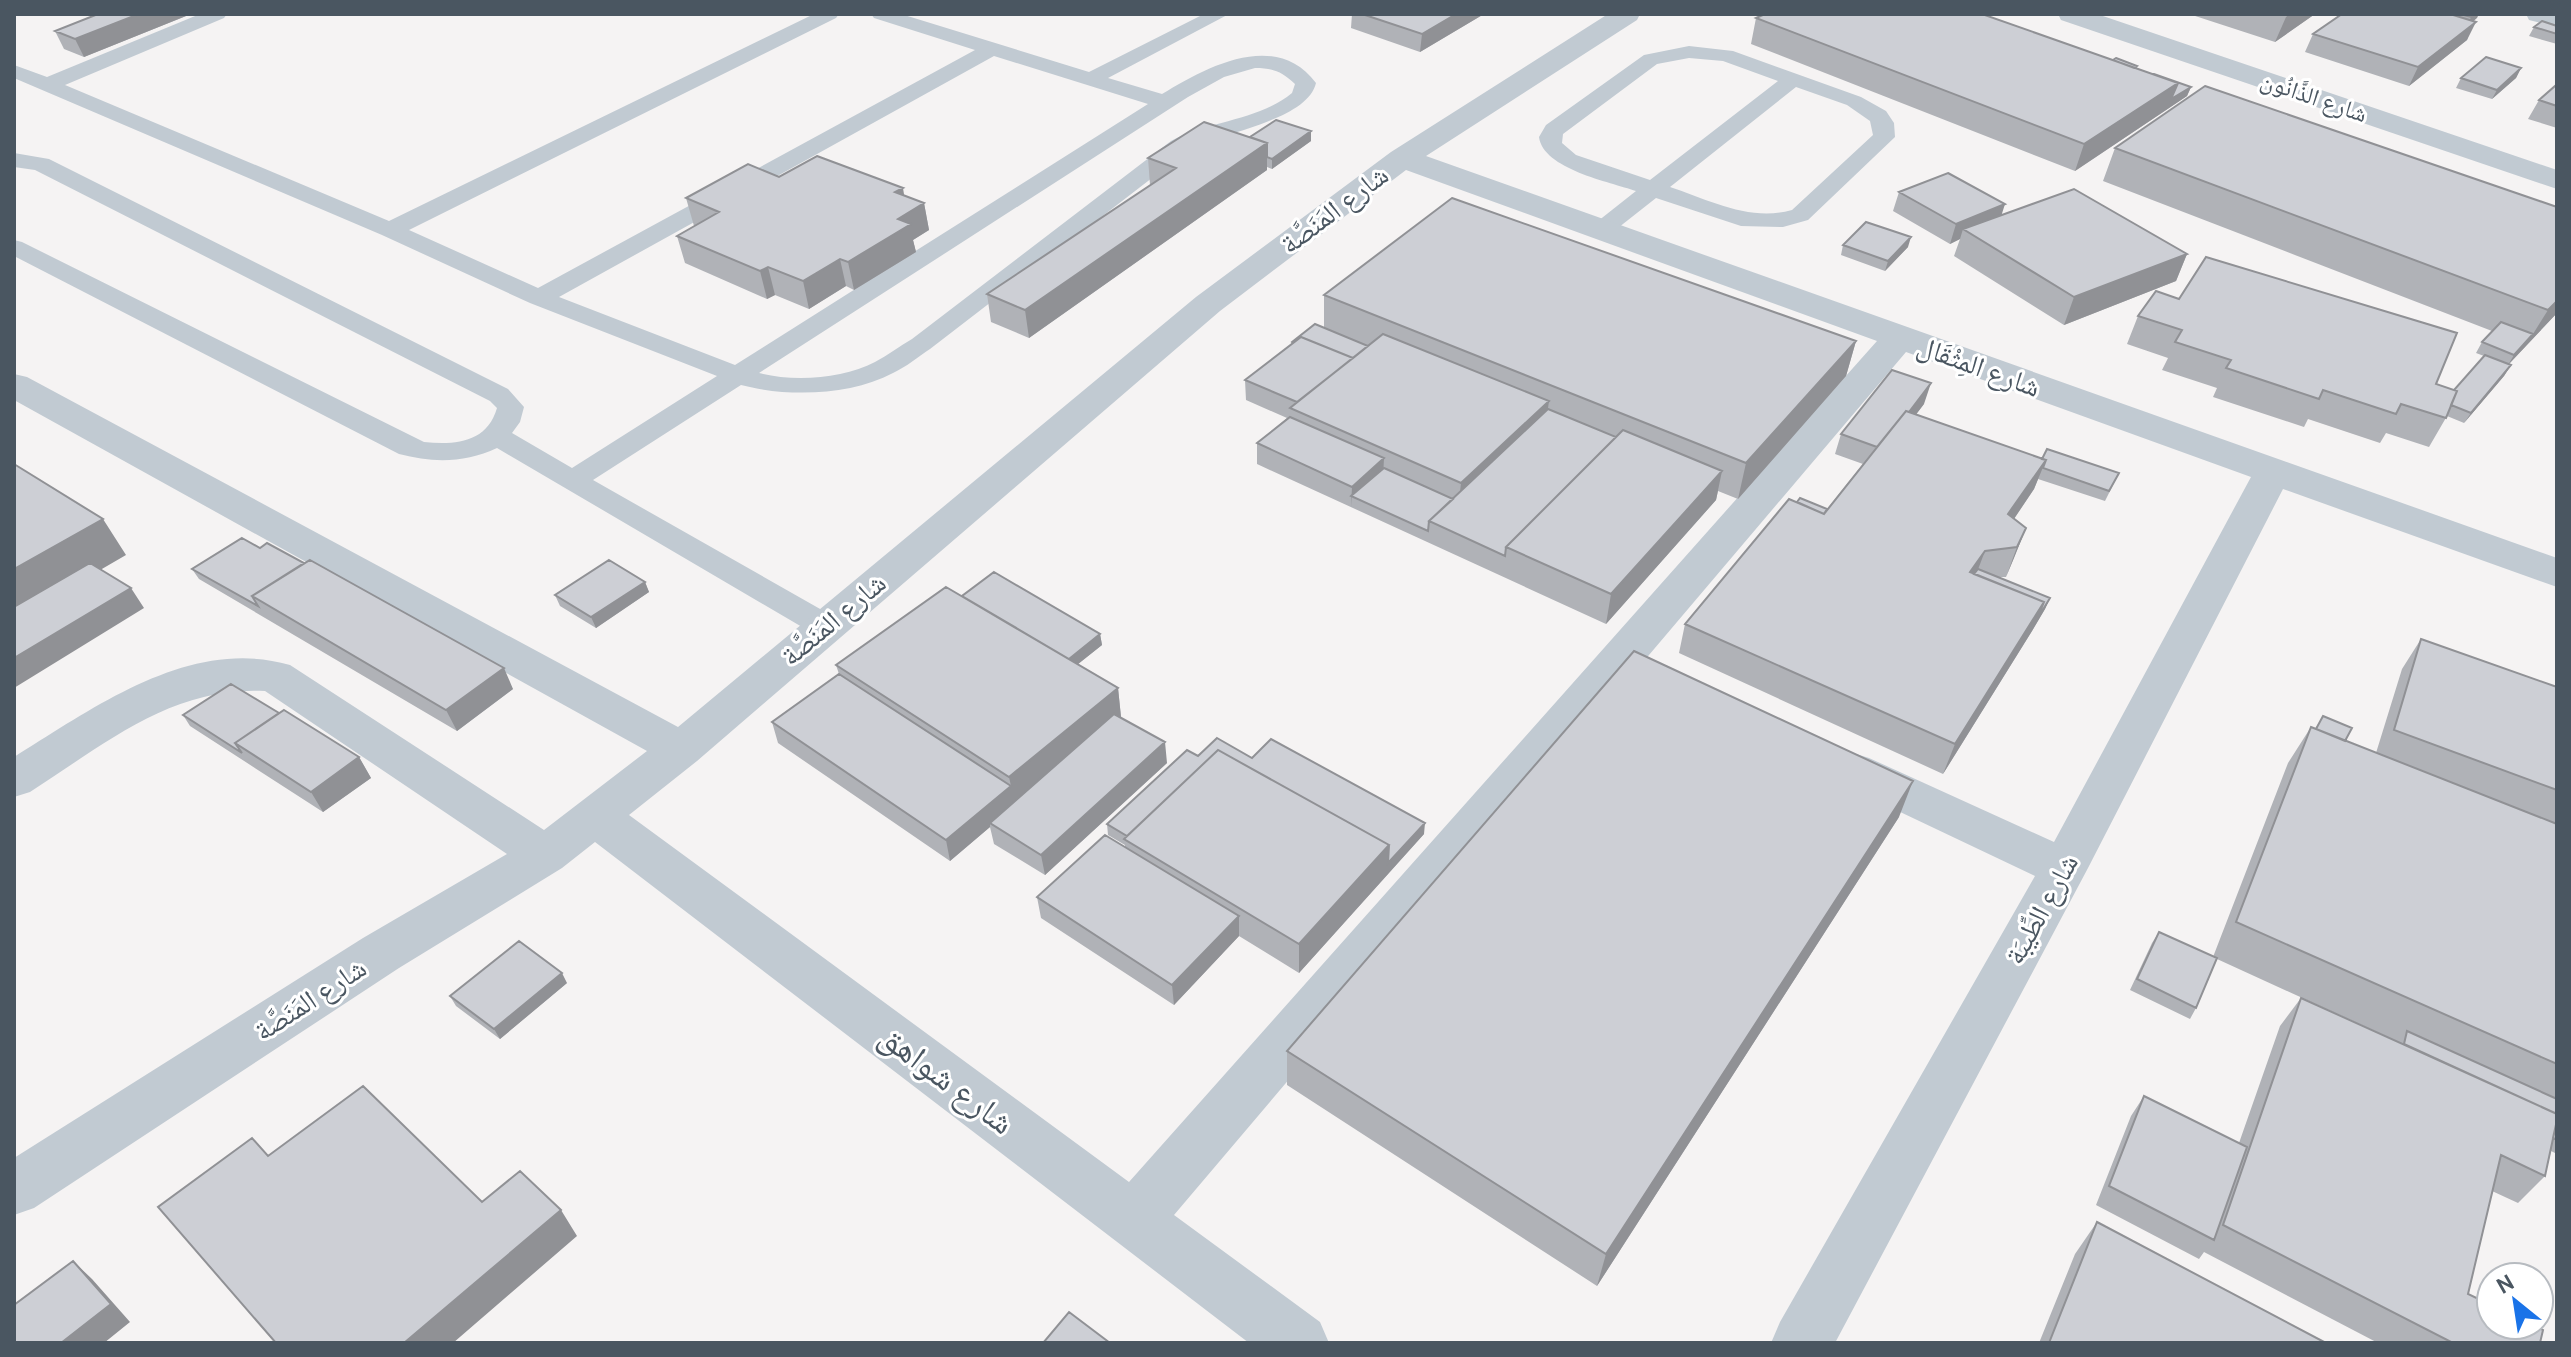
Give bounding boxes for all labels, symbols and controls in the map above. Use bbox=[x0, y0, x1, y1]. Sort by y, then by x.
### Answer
street label: شارع الذَّانُون bbox=[2257, 65, 2371, 129]
street label: شارع المَنَصَّة bbox=[1273, 157, 1395, 261]
street label: شارع المِثْقَال bbox=[1913, 328, 2045, 405]
street label: شارع المَنَصَّة bbox=[774, 565, 893, 673]
street label: شارع الطِّيبَة bbox=[1997, 848, 2086, 970]
street label: شارع المَنَصَّة bbox=[248, 950, 373, 1048]
street label: شارع شواهق bbox=[871, 1015, 1023, 1144]
north arrow bbox=[2475, 1261, 2555, 1341]
text: N bbox=[2492, 1269, 2519, 1300]

